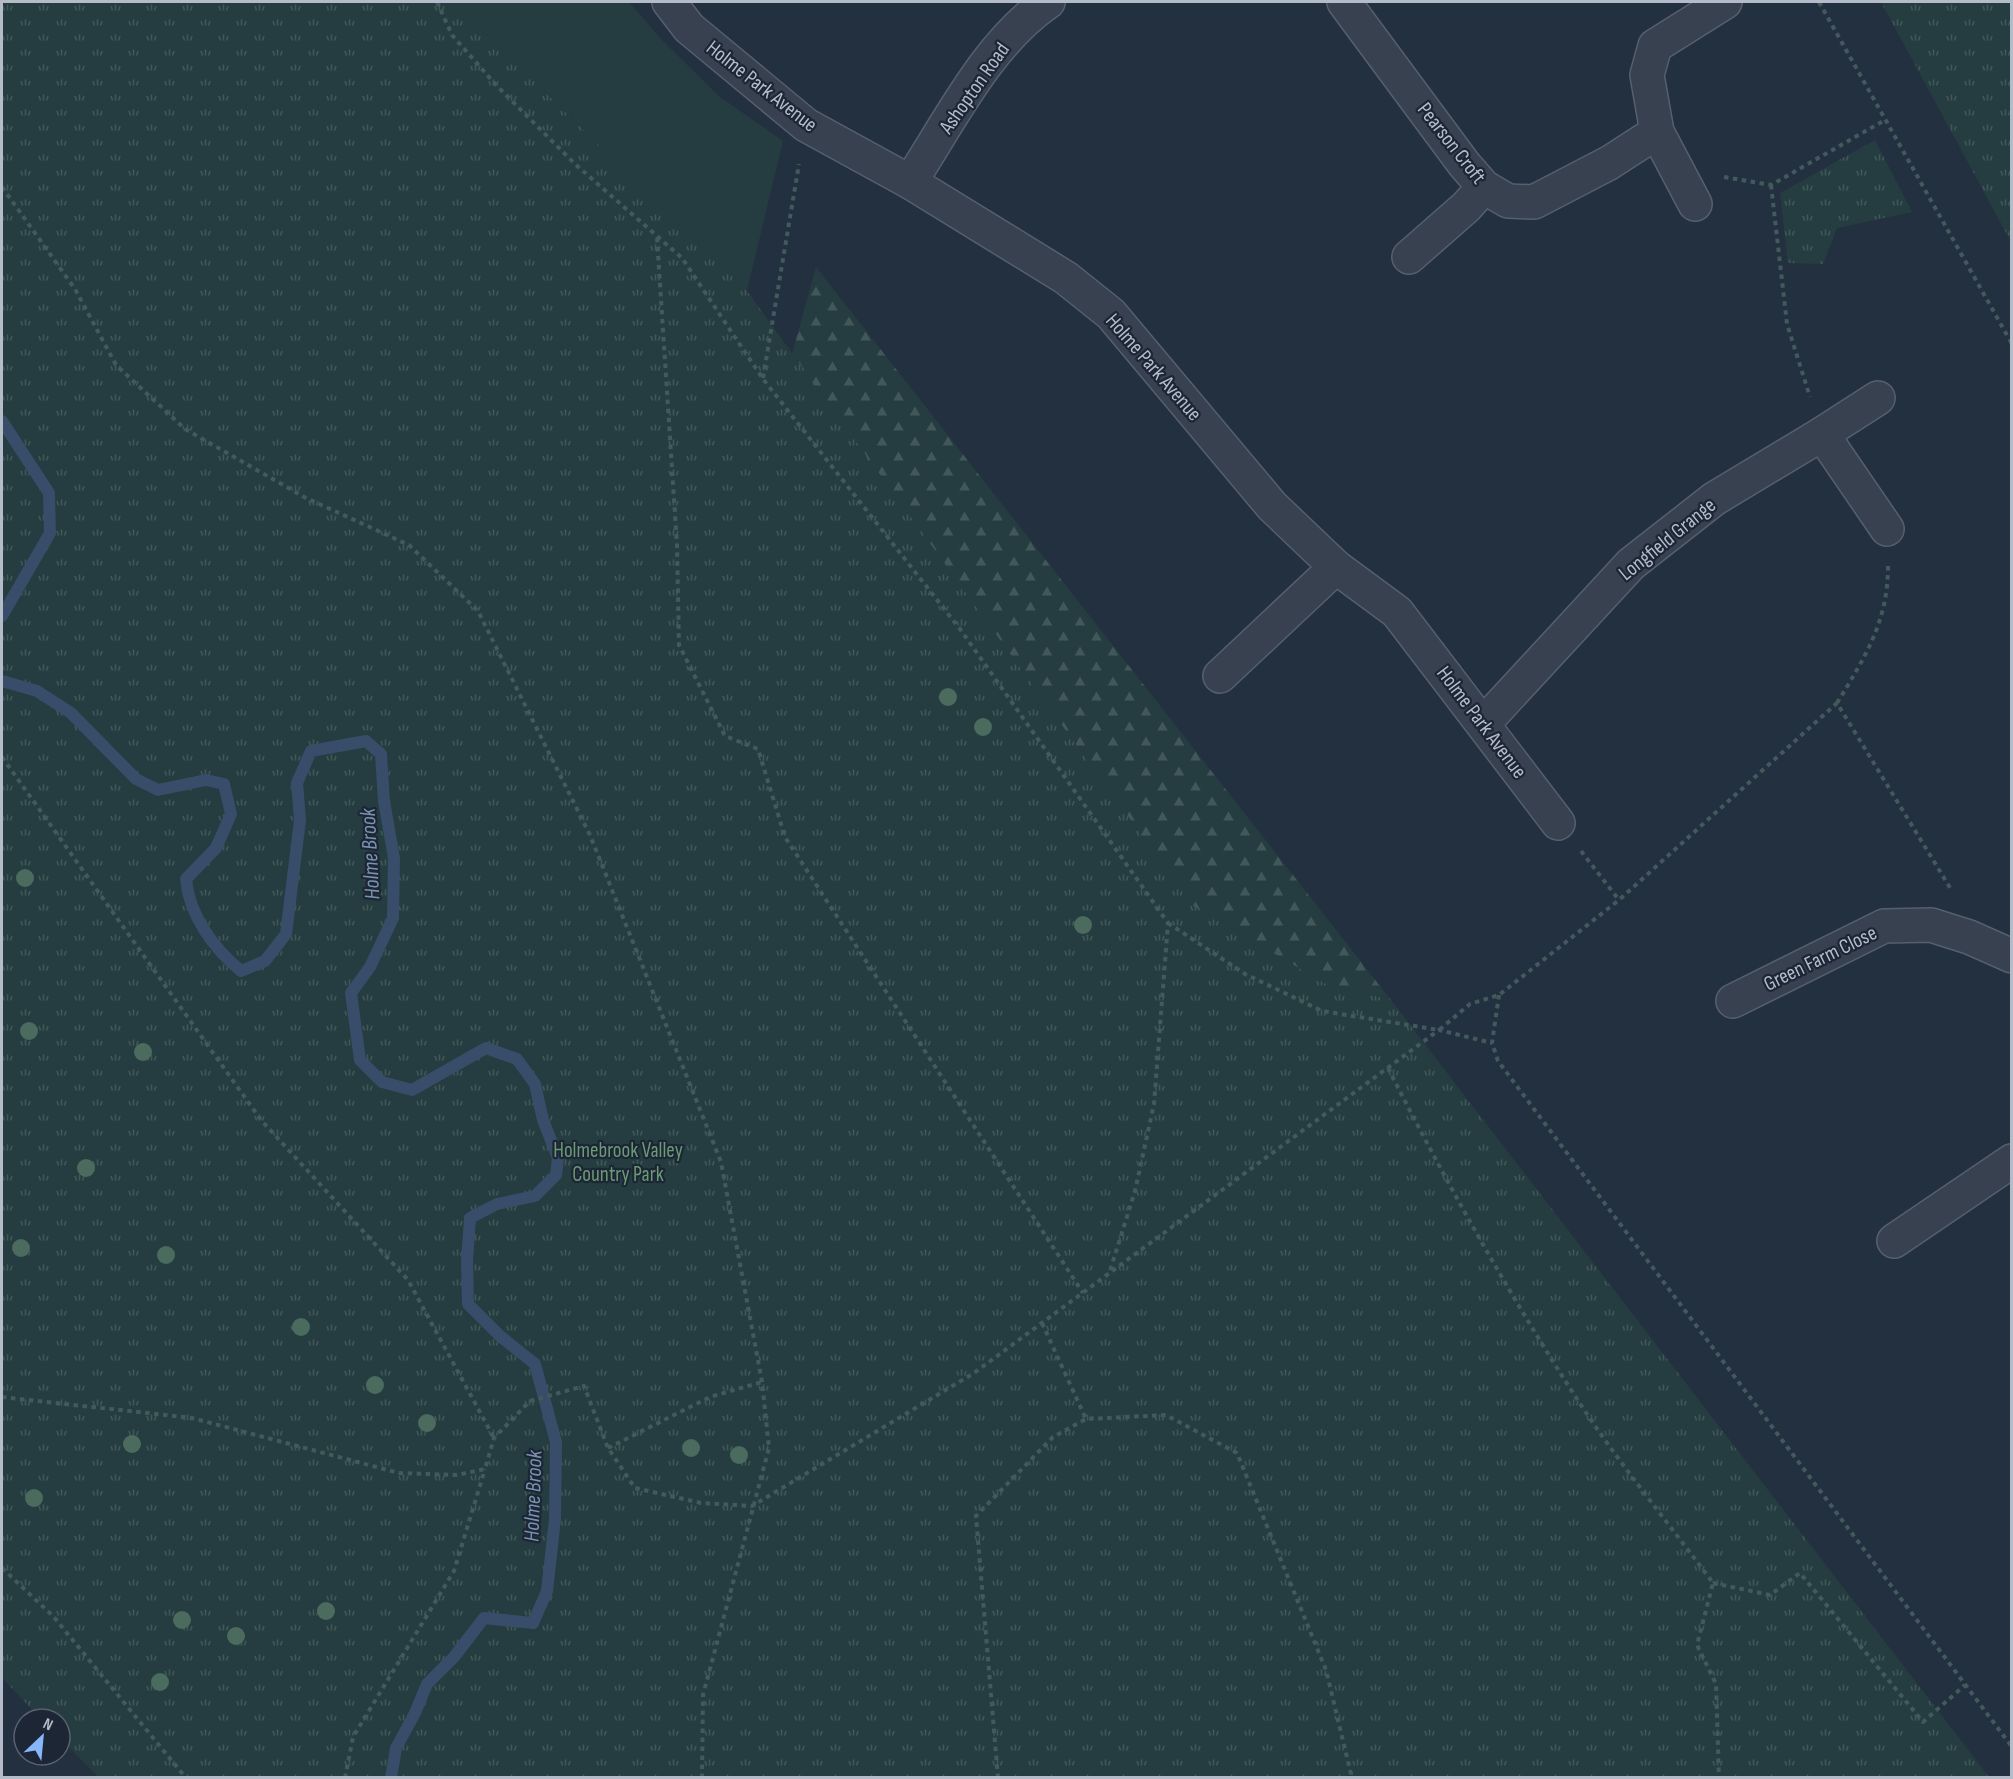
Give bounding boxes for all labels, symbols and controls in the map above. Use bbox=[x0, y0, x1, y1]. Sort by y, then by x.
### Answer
street label: Holme Park Avenue bbox=[701, 35, 822, 137]
street label: Ashopton Road bbox=[933, 38, 1015, 139]
street label: Pearson Croft bbox=[1412, 98, 1491, 189]
street label: Holme Park Avenue bbox=[1100, 309, 1207, 426]
street label: Longfield Grange bbox=[1614, 493, 1721, 586]
street label: Holme Park Avenue bbox=[1431, 661, 1532, 783]
water label: Holme Brook bbox=[355, 807, 386, 900]
street label: Green Farm Close bbox=[1760, 920, 1881, 997]
park label: Holmebrook Valley Country Park bbox=[553, 1138, 683, 1187]
water label: Holme Brook bbox=[518, 1449, 549, 1542]
north arrow bbox=[12, 1707, 72, 1767]
text: N bbox=[40, 1714, 56, 1735]

